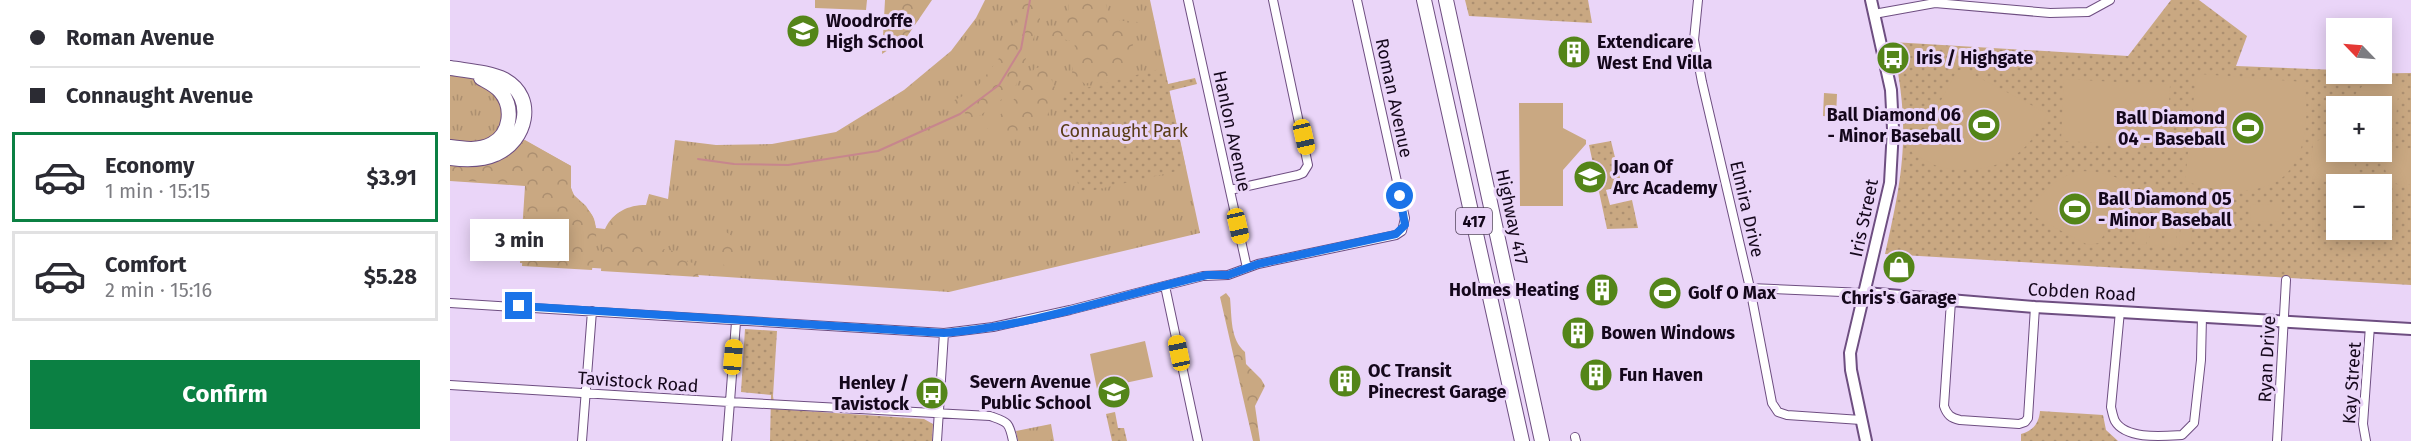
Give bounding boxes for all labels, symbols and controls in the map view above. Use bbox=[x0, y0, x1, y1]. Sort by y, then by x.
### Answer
place label: Woodroffe High School bbox=[826, 10, 924, 53]
school or university icon: Woodroffe High School bbox=[785, 13, 821, 49]
north arrow bbox=[2326, 18, 2392, 84]
map controls bbox=[2326, 18, 2392, 240]
text: Roman Avenue bbox=[66, 24, 214, 51]
place label: Extendicare West End Villa bbox=[1597, 31, 1713, 74]
building icon: Extendicare West End Villa bbox=[1556, 34, 1592, 70]
street label: Roman Avenue bbox=[1371, 36, 1417, 160]
bus stop icon: Iris / Highgate bbox=[1875, 40, 1911, 76]
place label: Iris / Highgate bbox=[1916, 47, 2034, 69]
street label: Hanlon Avenue bbox=[1208, 68, 1256, 194]
text: Connaught Avenue bbox=[66, 82, 253, 109]
button: + bbox=[2326, 96, 2392, 162]
place label: Ball Diamond 06 - Minor Baseball bbox=[1827, 104, 1962, 147]
sports icon: Ball Diamond 06 - Minor Baseball bbox=[1966, 107, 2002, 143]
place label: Ball Diamond 04 - Baseball bbox=[2116, 107, 2226, 150]
sports icon: Ball Diamond 04 - Baseball bbox=[2230, 110, 2266, 146]
car bbox=[1291, 117, 1317, 157]
park label: Connaught Park bbox=[1060, 120, 1189, 142]
icon: car bbox=[33, 150, 87, 204]
text: Economy bbox=[105, 152, 194, 179]
place label: Joan Of Arc Academy bbox=[1612, 156, 1718, 199]
school or university icon: Joan Of Arc Academy bbox=[1572, 159, 1608, 195]
street label: Elmira Drive bbox=[1725, 159, 1769, 259]
text: $3.91 bbox=[367, 164, 417, 191]
street label: Highway 417 bbox=[1491, 167, 1533, 267]
button: − bbox=[2326, 174, 2392, 240]
street label: Iris Street bbox=[1845, 176, 1883, 259]
text: 1 min · 15:15 bbox=[105, 179, 210, 203]
route start bbox=[1386, 182, 1413, 209]
place label: Ball Diamond 05 - Minor Baseball bbox=[2098, 188, 2232, 231]
sports icon: Ball Diamond 05 - Minor Baseball bbox=[2057, 191, 2093, 227]
car bbox=[1225, 206, 1251, 246]
road number: 417 bbox=[1456, 208, 1492, 234]
callout: 3 min bbox=[470, 219, 568, 261]
text: 3 min bbox=[495, 228, 544, 252]
icon: car bbox=[33, 249, 87, 303]
shop icon: Chris's Garage bbox=[1881, 249, 1917, 285]
text: Comfort bbox=[105, 251, 186, 278]
text: $5.28 bbox=[364, 263, 417, 290]
building icon: Holmes Heating bbox=[1584, 272, 1620, 308]
sports icon: Golf O Max bbox=[1647, 275, 1683, 311]
text: 2 min · 15:16 bbox=[105, 278, 212, 302]
street label: Cobden Road bbox=[2027, 278, 2137, 306]
place label: Holmes Heating bbox=[1449, 279, 1579, 301]
place label: Golf O Max bbox=[1688, 282, 1777, 304]
place label: Chris's Garage bbox=[1841, 287, 1957, 309]
route end bbox=[505, 292, 532, 319]
building icon: Bowen Windows bbox=[1560, 315, 1596, 351]
street label: Ryan Drive bbox=[2254, 315, 2280, 403]
place label: Bowen Windows bbox=[1601, 322, 1735, 344]
car bbox=[1166, 334, 1192, 372]
car bbox=[722, 338, 744, 376]
street label: Kay Street bbox=[2338, 341, 2366, 425]
building icon: Fun Haven bbox=[1578, 357, 1614, 393]
button: Confirm bbox=[30, 360, 420, 429]
place label: OC Transit Pinecrest Garage bbox=[1368, 360, 1507, 403]
building icon: OC Transit Pinecrest Garage bbox=[1327, 363, 1363, 399]
place label: Fun Haven bbox=[1619, 364, 1703, 386]
street label: Tavistock Road bbox=[577, 367, 699, 397]
place label: Severn Avenue Public School bbox=[970, 371, 1092, 414]
place label: Henley / Tavistock bbox=[832, 372, 910, 415]
school or university icon: Severn Avenue Public School bbox=[1096, 374, 1132, 410]
bus stop icon: Henley / Tavistock bbox=[914, 375, 950, 411]

